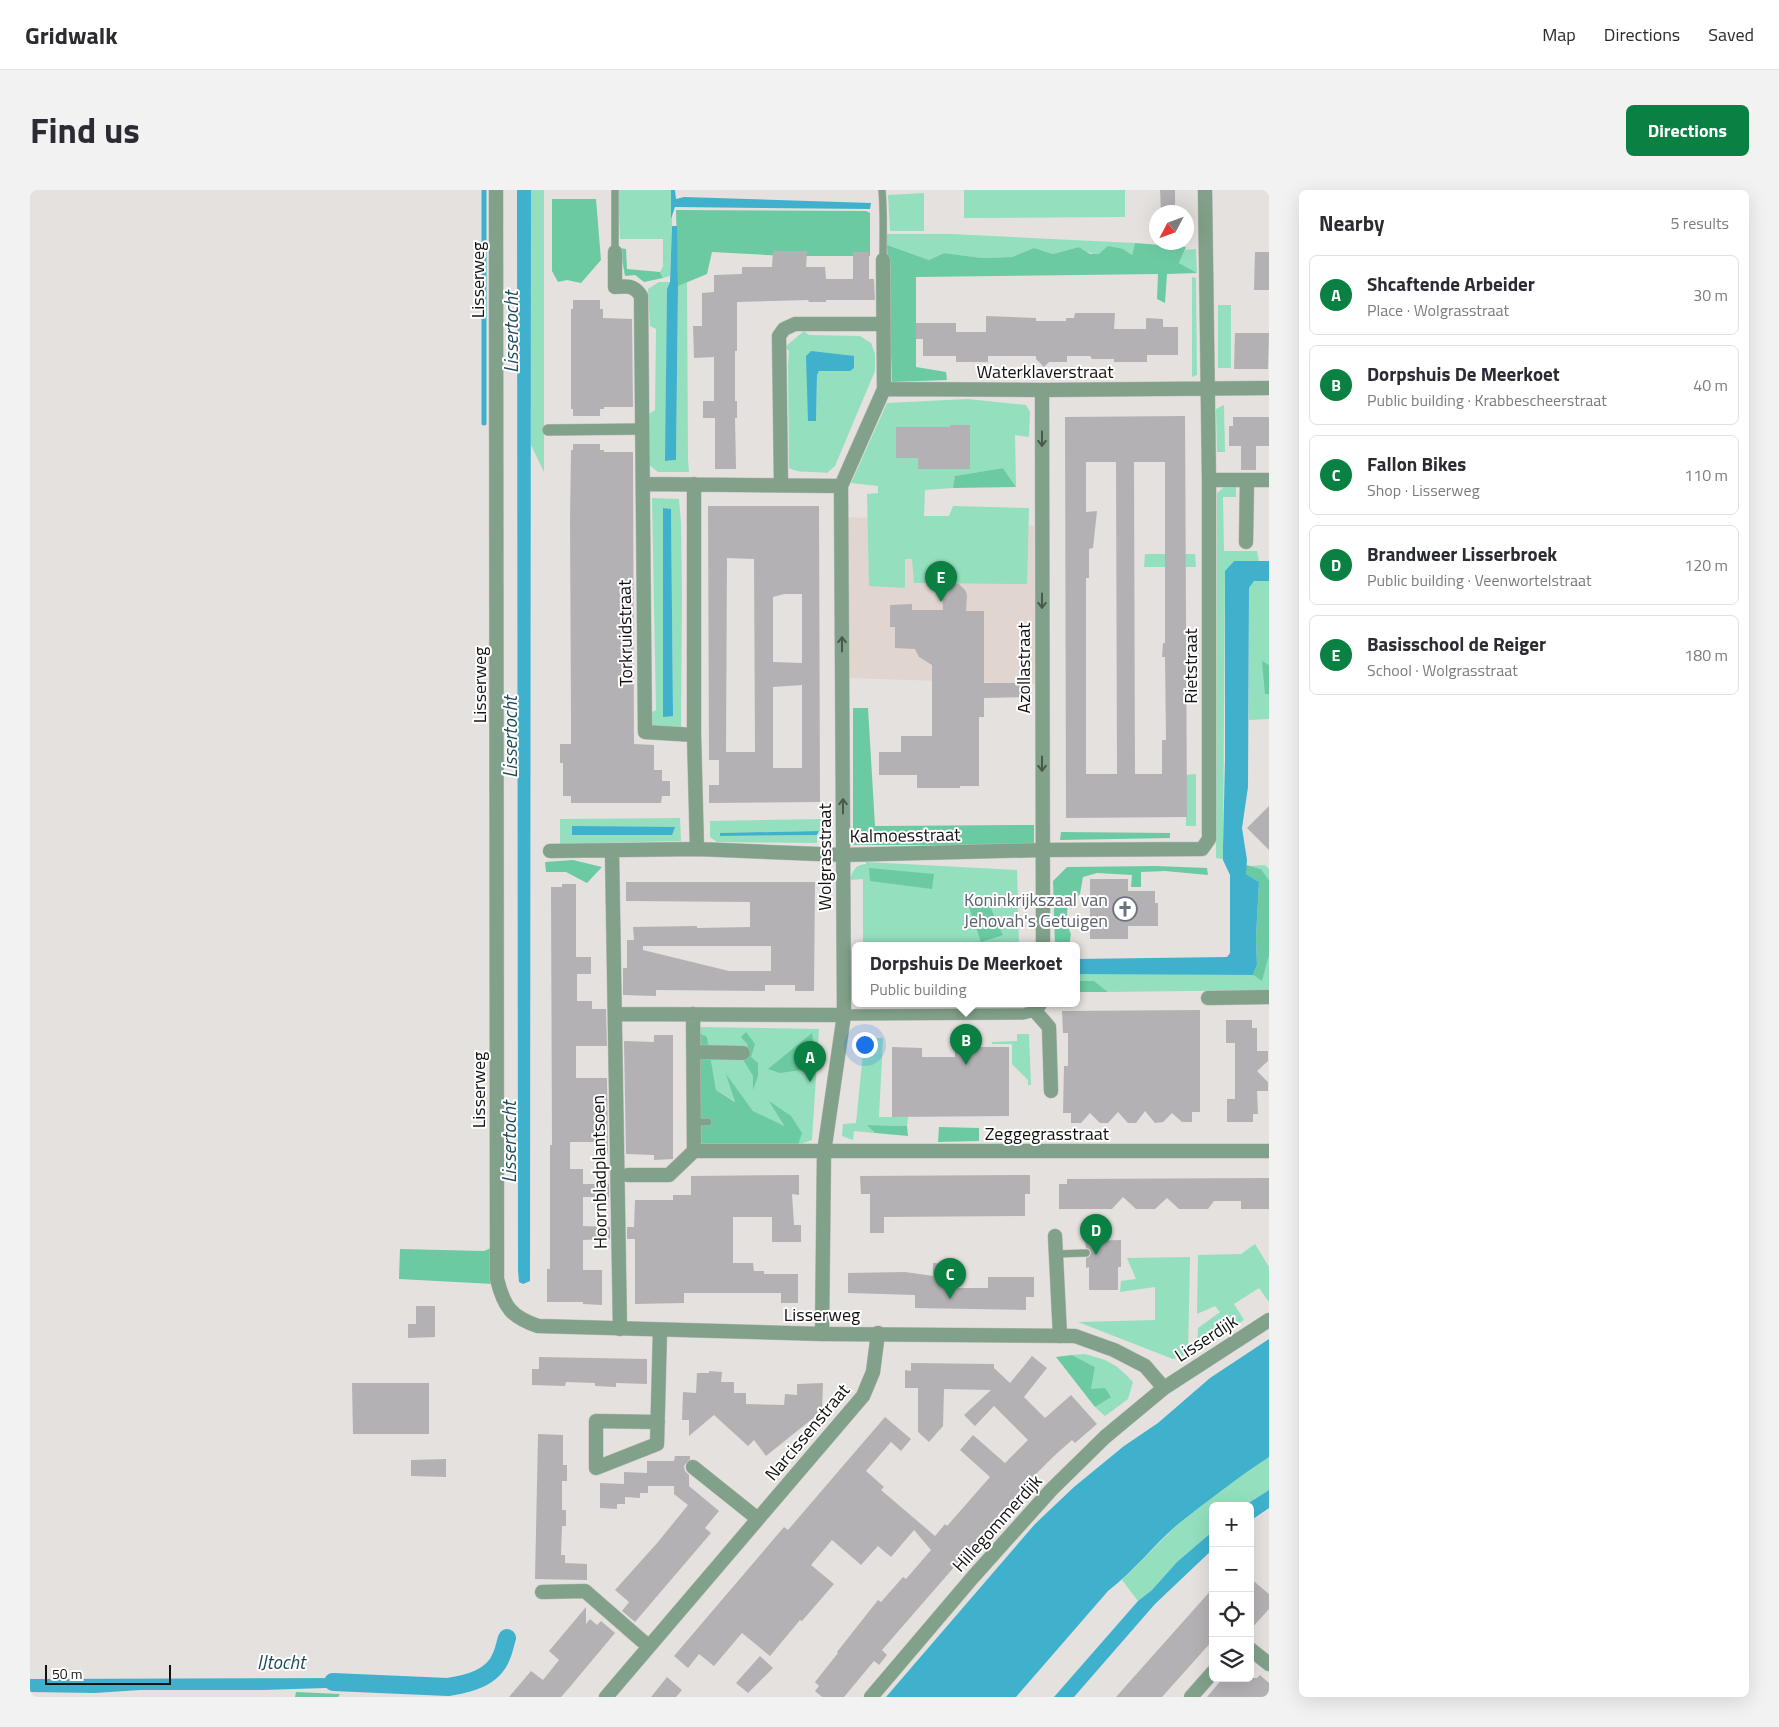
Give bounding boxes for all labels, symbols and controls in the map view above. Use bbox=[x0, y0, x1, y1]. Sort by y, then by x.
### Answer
text: Gridwalk bbox=[25, 17, 118, 53]
text: Map bbox=[1542, 21, 1576, 48]
text: Directions bbox=[1604, 21, 1680, 48]
text: Saved bbox=[1708, 21, 1754, 48]
text: Find us bbox=[30, 103, 140, 157]
button: Directions bbox=[1626, 105, 1749, 156]
north arrow bbox=[1149, 205, 1194, 250]
text: Nearby bbox=[1319, 207, 1384, 239]
text: 5 results bbox=[1670, 211, 1729, 235]
street label: Lisserweg bbox=[464, 242, 491, 318]
text: Shcaftende Arbeider bbox=[1367, 269, 1535, 298]
text: A bbox=[1331, 283, 1341, 307]
text: 30 m bbox=[1693, 283, 1728, 307]
water label: Lissertocht bbox=[496, 289, 525, 373]
text: Place · Wolgrasstraat bbox=[1367, 298, 1509, 322]
street label: Waterklaverstraat bbox=[976, 358, 1114, 385]
text: Dorpshuis De Meerkoet bbox=[1367, 359, 1560, 388]
text: B bbox=[1331, 373, 1341, 397]
text: 40 m bbox=[1693, 373, 1728, 397]
text: Public building · Krabbescheerstraat bbox=[1367, 388, 1607, 412]
one-way arrow bbox=[1037, 430, 1047, 447]
text: Fallon Bikes bbox=[1367, 449, 1466, 478]
text: C bbox=[1332, 463, 1340, 487]
text: 110 m bbox=[1684, 463, 1728, 487]
text: Shop · Lisserweg bbox=[1367, 478, 1480, 502]
text: Brandweer Lisserbroek bbox=[1367, 539, 1557, 568]
text: D bbox=[1331, 553, 1341, 577]
text: 120 m bbox=[1684, 553, 1728, 577]
pin: E bbox=[925, 561, 957, 602]
text: Public building · Veenwortelstraat bbox=[1367, 568, 1592, 592]
street label: Torkruidstraat bbox=[611, 579, 639, 687]
one-way arrow bbox=[1037, 593, 1047, 609]
street label: Azollastraat bbox=[1010, 622, 1037, 713]
street label: Rietstraat bbox=[1177, 627, 1204, 704]
text: Basisschool de Reiger bbox=[1367, 629, 1546, 658]
one-way arrow bbox=[837, 636, 847, 652]
text: E bbox=[1332, 643, 1340, 667]
text: 180 m bbox=[1684, 643, 1728, 667]
street label: Lisserweg bbox=[466, 647, 493, 723]
text: School · Wolgrasstraat bbox=[1367, 658, 1518, 682]
water label: Lissertocht bbox=[495, 694, 524, 778]
one-way arrow bbox=[1037, 756, 1047, 772]
one-way arrow bbox=[838, 798, 848, 814]
street label: Wolgrasstraat bbox=[811, 803, 838, 911]
street label: Kalmoesstraat bbox=[849, 821, 961, 849]
place label: Koninkrijkszaal van Jehovah's Getuigen bbox=[964, 886, 1108, 934]
church icon: Koninkrijkszaal van Jehovah's Getuigen bbox=[1112, 896, 1138, 922]
popup bbox=[852, 942, 1080, 1007]
text: Dorpshuis De Meerkoet bbox=[870, 948, 1062, 977]
text: Public building bbox=[870, 977, 967, 1001]
pin: B bbox=[950, 1024, 982, 1065]
your location bbox=[852, 1032, 878, 1058]
pin: A bbox=[794, 1041, 826, 1082]
street label: Lisserweg bbox=[465, 1052, 492, 1128]
street label: Hoornbladplantsoen bbox=[584, 1095, 614, 1249]
water label: Lissertocht bbox=[494, 1099, 523, 1183]
street label: Zeggegrasstraat bbox=[985, 1120, 1110, 1147]
pin: D bbox=[1080, 1214, 1112, 1255]
pin: C bbox=[934, 1258, 966, 1299]
street label: Lisserweg bbox=[784, 1301, 860, 1328]
street label: Lisserdijk bbox=[1169, 1307, 1243, 1368]
street label: Narcissenstraat bbox=[758, 1377, 856, 1487]
street label: Hillegommerdijk bbox=[946, 1468, 1049, 1578]
map controls bbox=[1209, 1502, 1254, 1682]
button: + bbox=[1209, 1502, 1254, 1547]
button: − bbox=[1209, 1547, 1254, 1592]
button: locate bbox=[1209, 1592, 1254, 1637]
button: layers bbox=[1209, 1637, 1254, 1682]
water label: IJtocht bbox=[257, 1647, 307, 1676]
scale bar bbox=[45, 1662, 171, 1685]
text: 50 m bbox=[52, 1663, 82, 1684]

